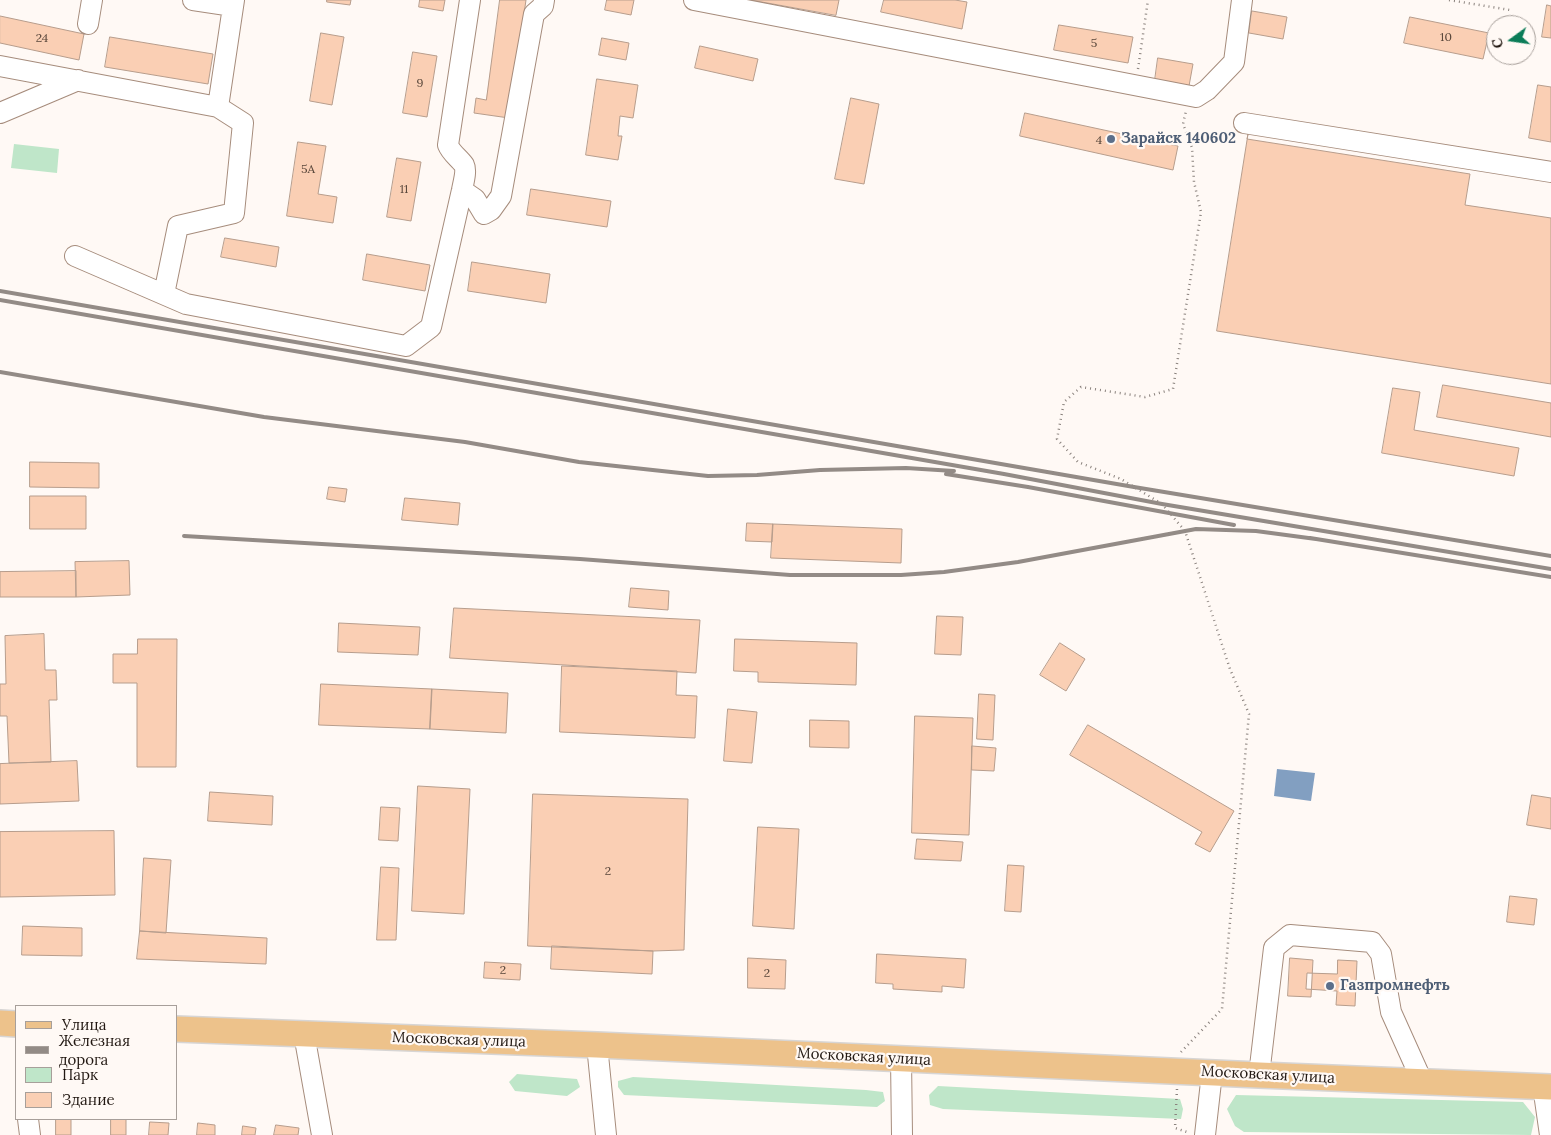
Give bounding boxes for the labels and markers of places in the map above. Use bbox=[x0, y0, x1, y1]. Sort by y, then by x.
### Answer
place label: Зарайск 140602 bbox=[1121, 130, 1236, 148]
marker: Зарайск 140602 bbox=[1105, 133, 1117, 145]
place label: Газпромнефть bbox=[1340, 977, 1450, 995]
marker: Газпромнефть bbox=[1324, 980, 1336, 992]

